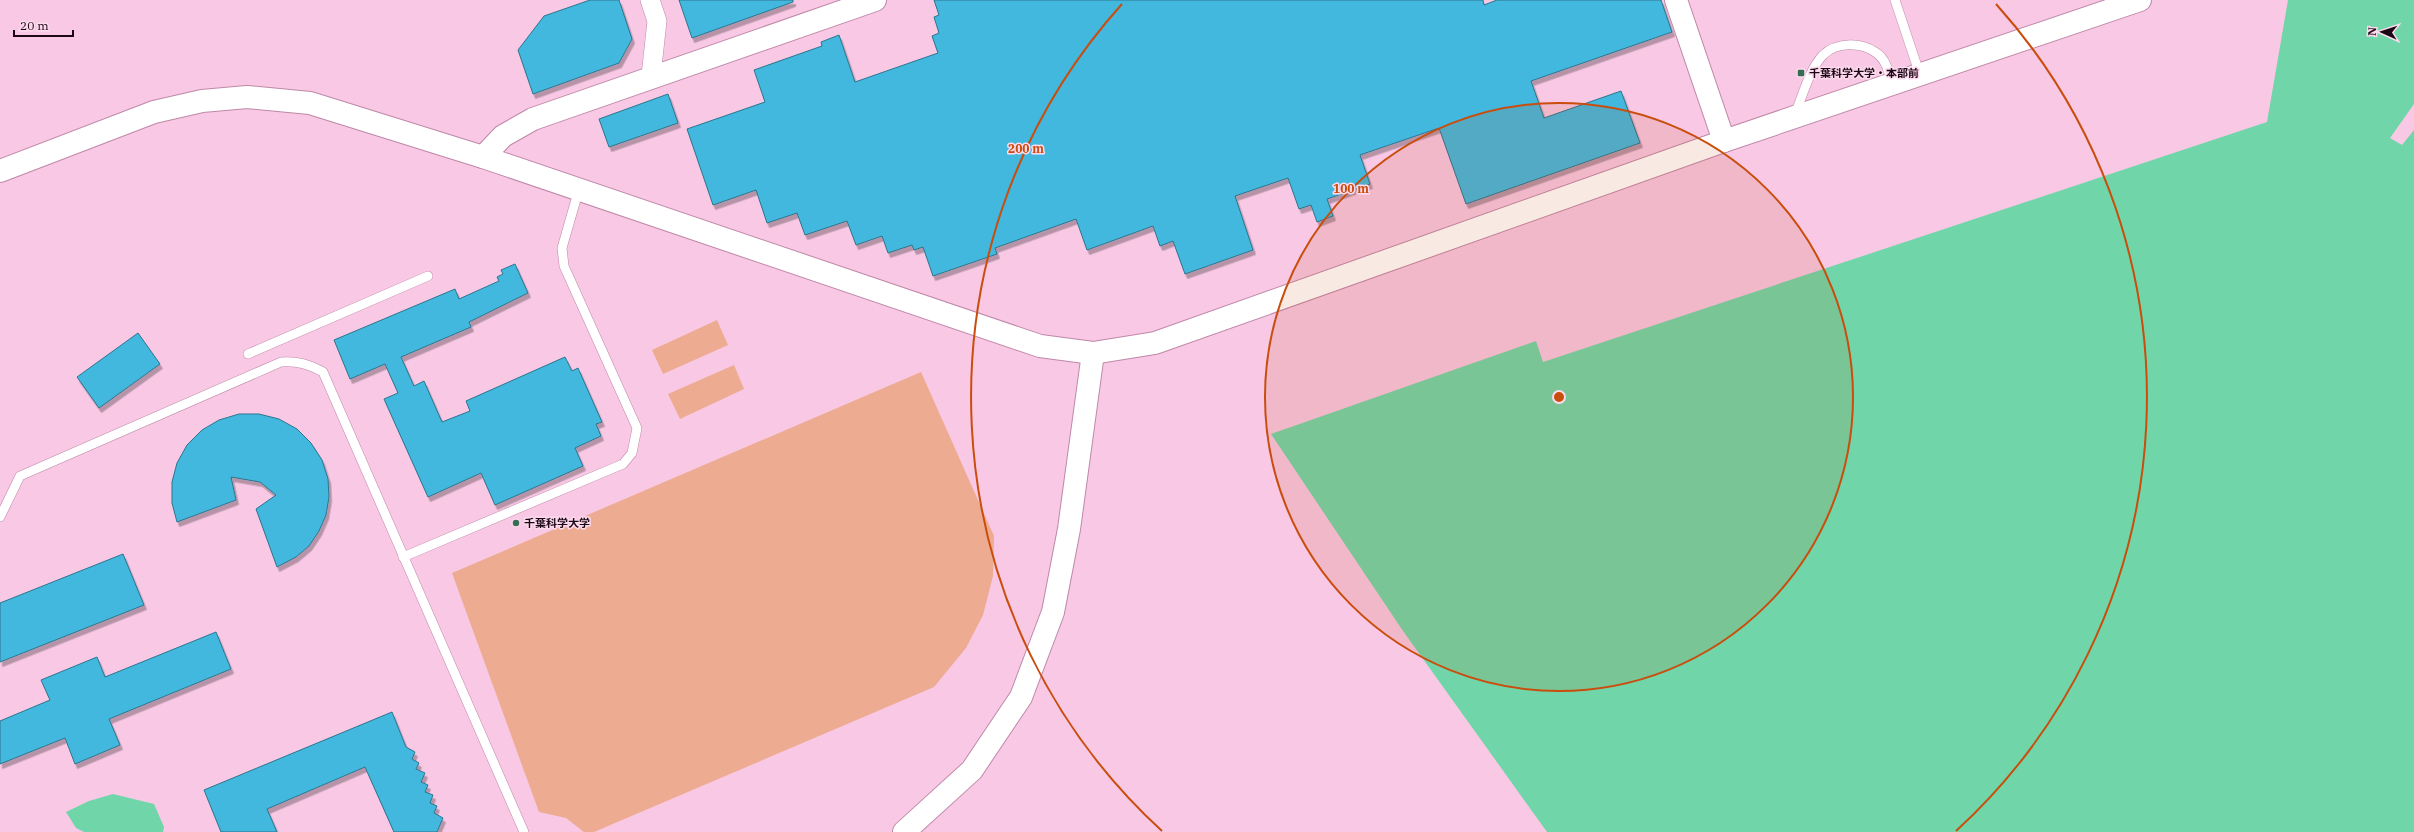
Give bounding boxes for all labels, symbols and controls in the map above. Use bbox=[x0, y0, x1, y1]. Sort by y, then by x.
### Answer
scale bar bbox=[14, 12, 73, 38]
north arrow bbox=[2362, 12, 2402, 52]
text: 20 m bbox=[20, 18, 49, 33]
text: N bbox=[2365, 26, 2379, 36]
place label: 千葉科学大学・本部前 bbox=[1809, 66, 1919, 80]
marker: 千葉科学大学・本部前 bbox=[1796, 68, 1806, 78]
text: 200 m bbox=[1008, 141, 1044, 156]
text: 100 m bbox=[1333, 181, 1369, 196]
centre of rings bbox=[1552, 390, 1566, 404]
place label: 千葉科学大学 bbox=[524, 516, 590, 530]
marker: 千葉科学大学 bbox=[511, 518, 521, 528]

